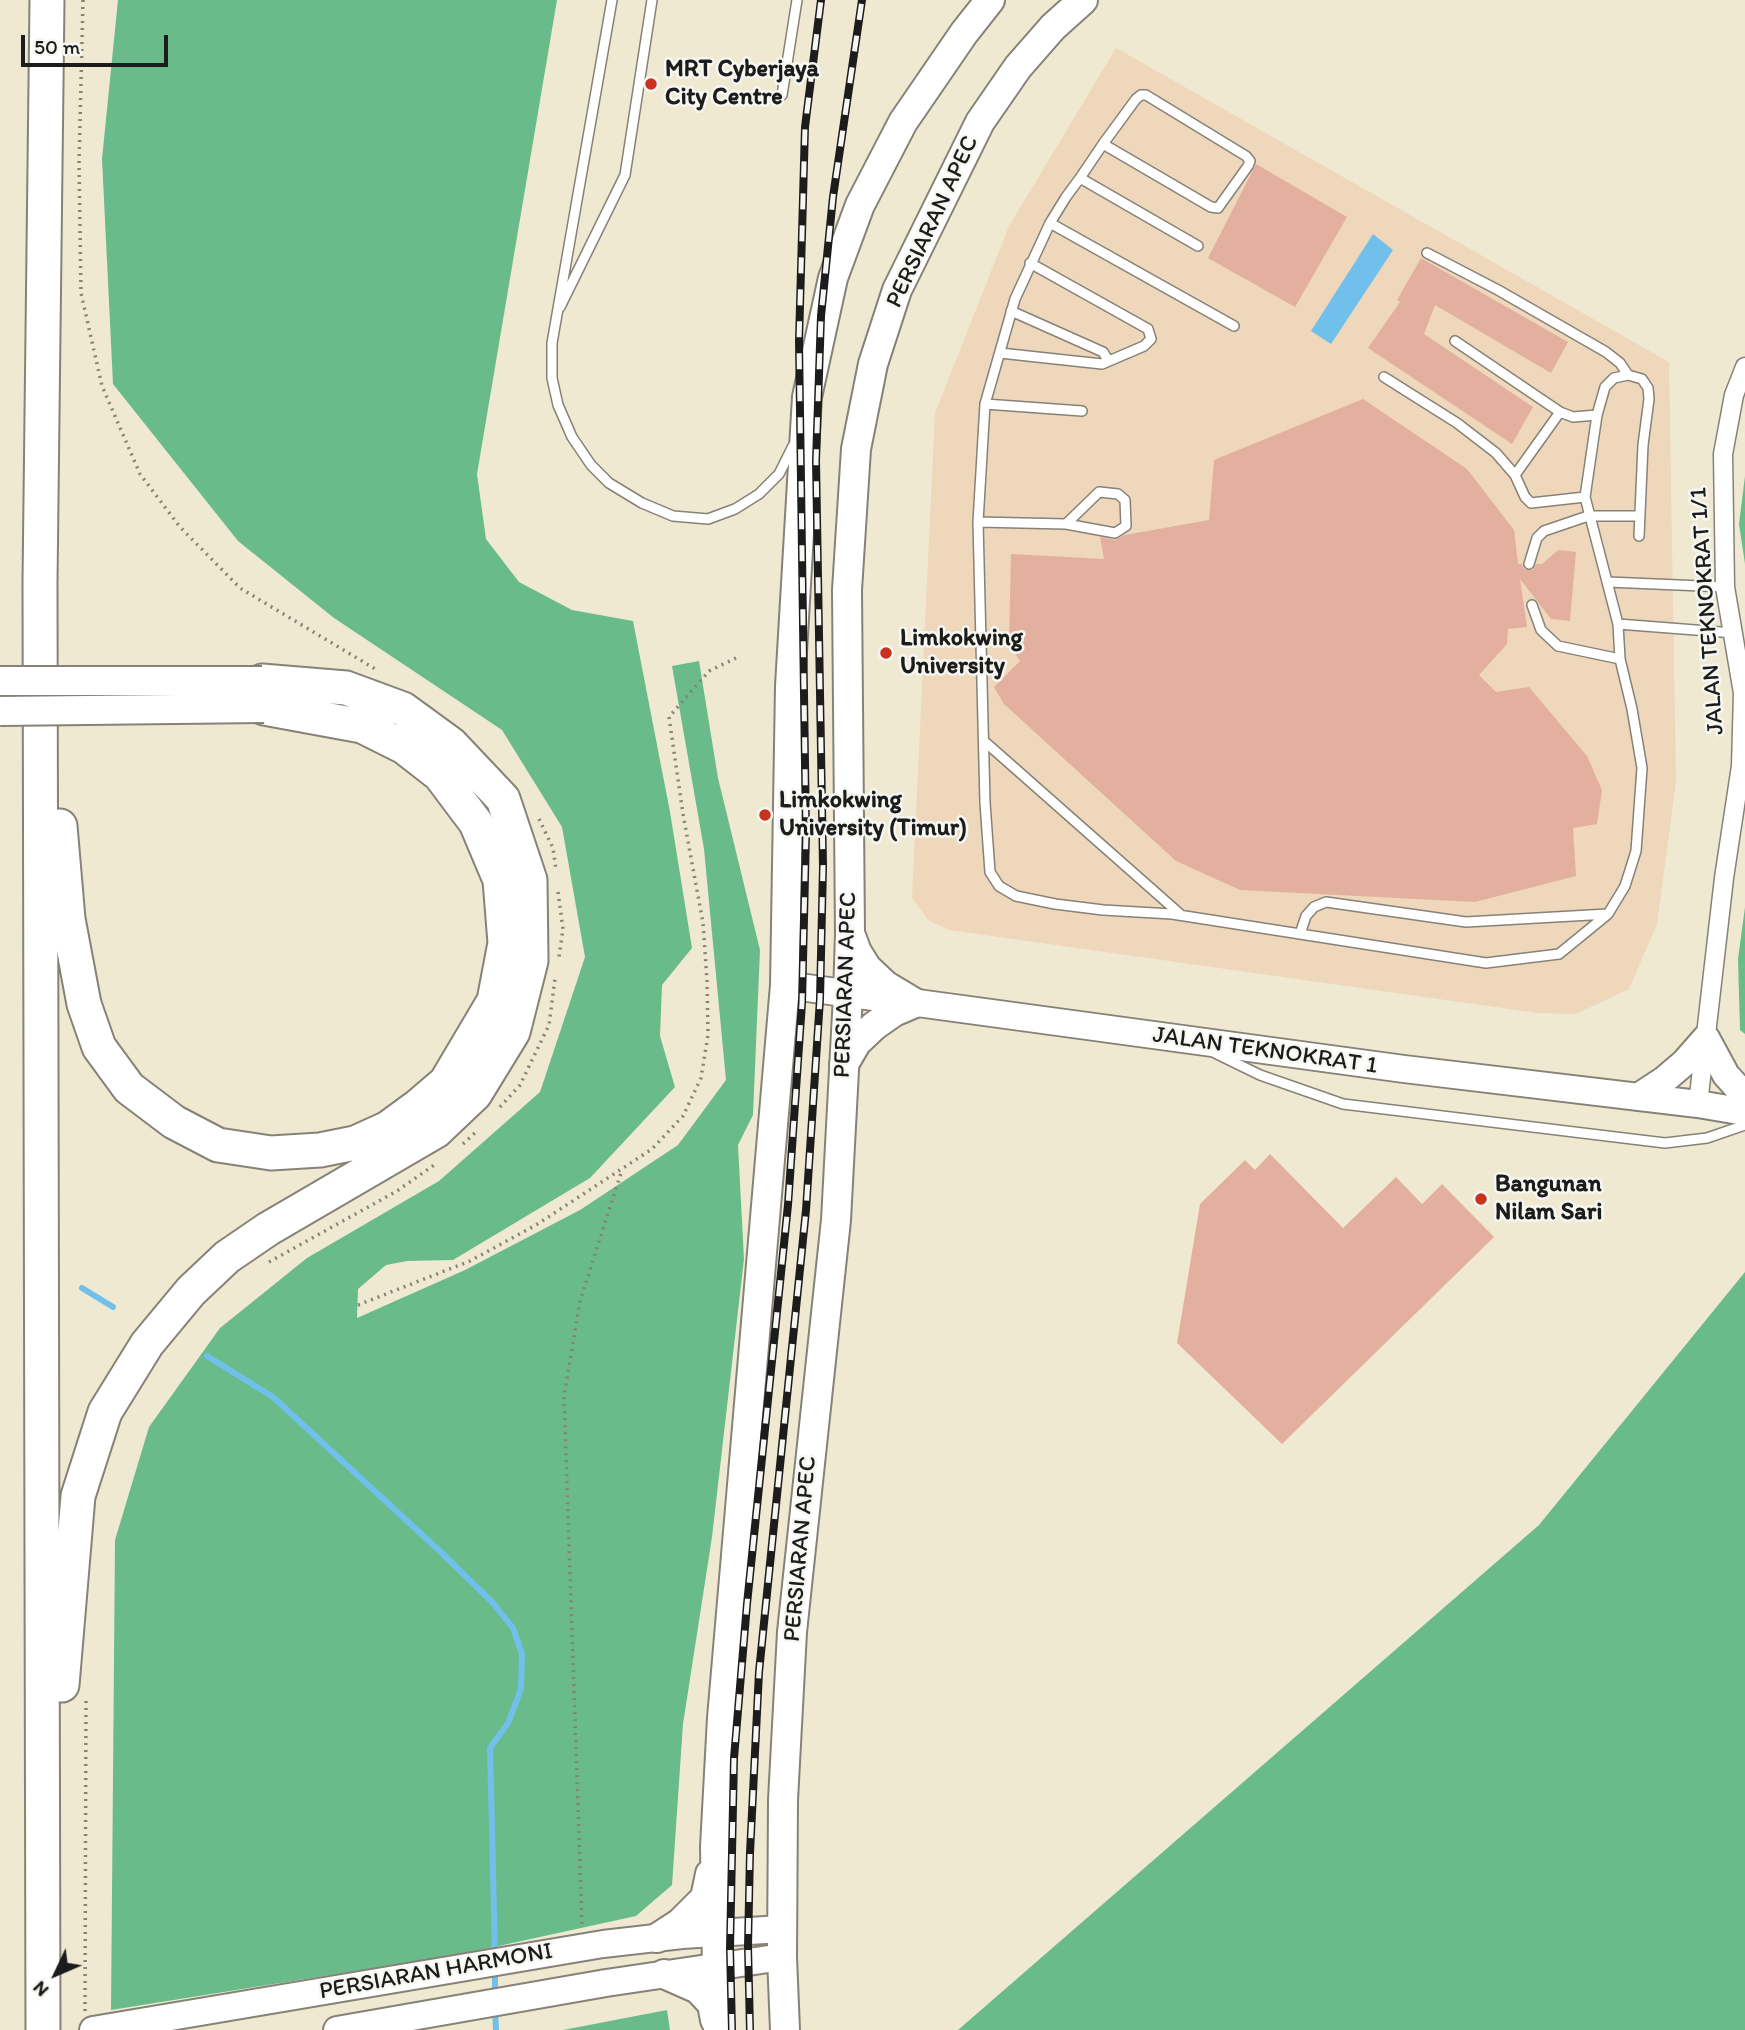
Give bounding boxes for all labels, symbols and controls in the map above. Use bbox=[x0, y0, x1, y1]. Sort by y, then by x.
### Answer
scale bar bbox=[24, 21, 172, 65]
text: 50 m bbox=[34, 34, 80, 59]
place label: MRT Cyberjaya City Centre bbox=[665, 56, 819, 112]
marker: MRT Cyberjaya City Centre bbox=[643, 76, 659, 92]
street label: PERSIARAN APEC bbox=[881, 131, 985, 313]
street label: JALAN TEKNOKRAT 1/1 bbox=[1685, 486, 1731, 736]
place label: Limkokwing University bbox=[900, 625, 1023, 681]
marker: Limkokwing University bbox=[878, 645, 894, 661]
place label: Limkokwing University (Timur) bbox=[779, 787, 967, 843]
marker: Limkokwing University (Timur) bbox=[757, 807, 773, 823]
street label: PERSIARAN APEC bbox=[828, 891, 864, 1079]
street label: JALAN TEKNOKRAT 1 bbox=[1151, 1021, 1379, 1081]
place label: Bangunan Nilam Sari bbox=[1495, 1171, 1602, 1227]
marker: Bangunan Nilam Sari bbox=[1473, 1191, 1489, 1207]
street label: PERSIARAN APEC bbox=[779, 1455, 823, 1643]
street label: PERSIARAN HARMONI bbox=[317, 1937, 555, 2007]
north arrow bbox=[21, 1939, 91, 2009]
text: N bbox=[28, 1976, 53, 2002]

